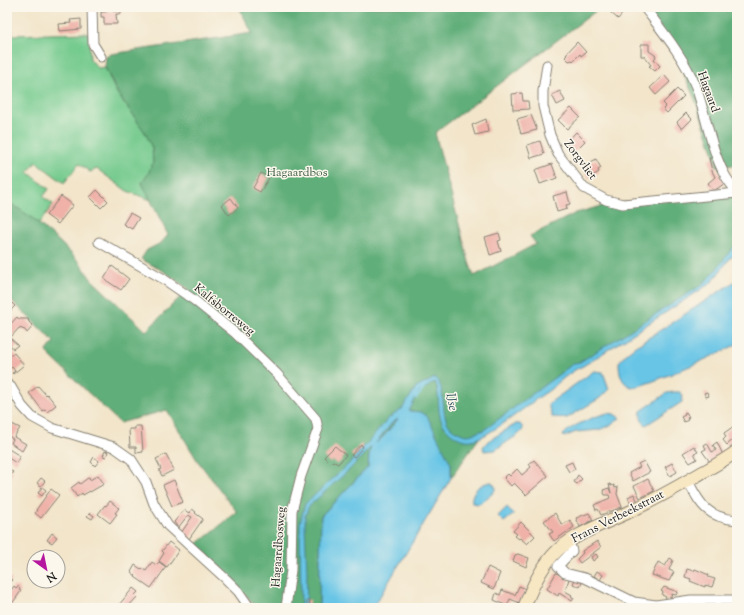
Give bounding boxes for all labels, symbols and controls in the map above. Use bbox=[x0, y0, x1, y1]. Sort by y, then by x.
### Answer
street label: Hagaard bbox=[692, 69, 724, 115]
street label: Zorgvliet bbox=[559, 136, 601, 184]
park label: Hagaardbos bbox=[267, 164, 328, 182]
street label: Kalfsborreweg bbox=[190, 280, 258, 340]
water label: IJse bbox=[440, 392, 462, 412]
street label: Frans Verbeekstraat bbox=[568, 486, 668, 548]
street label: Hagaardbosweg bbox=[267, 506, 291, 588]
north arrow bbox=[26, 549, 66, 589]
text: N bbox=[43, 567, 60, 586]

